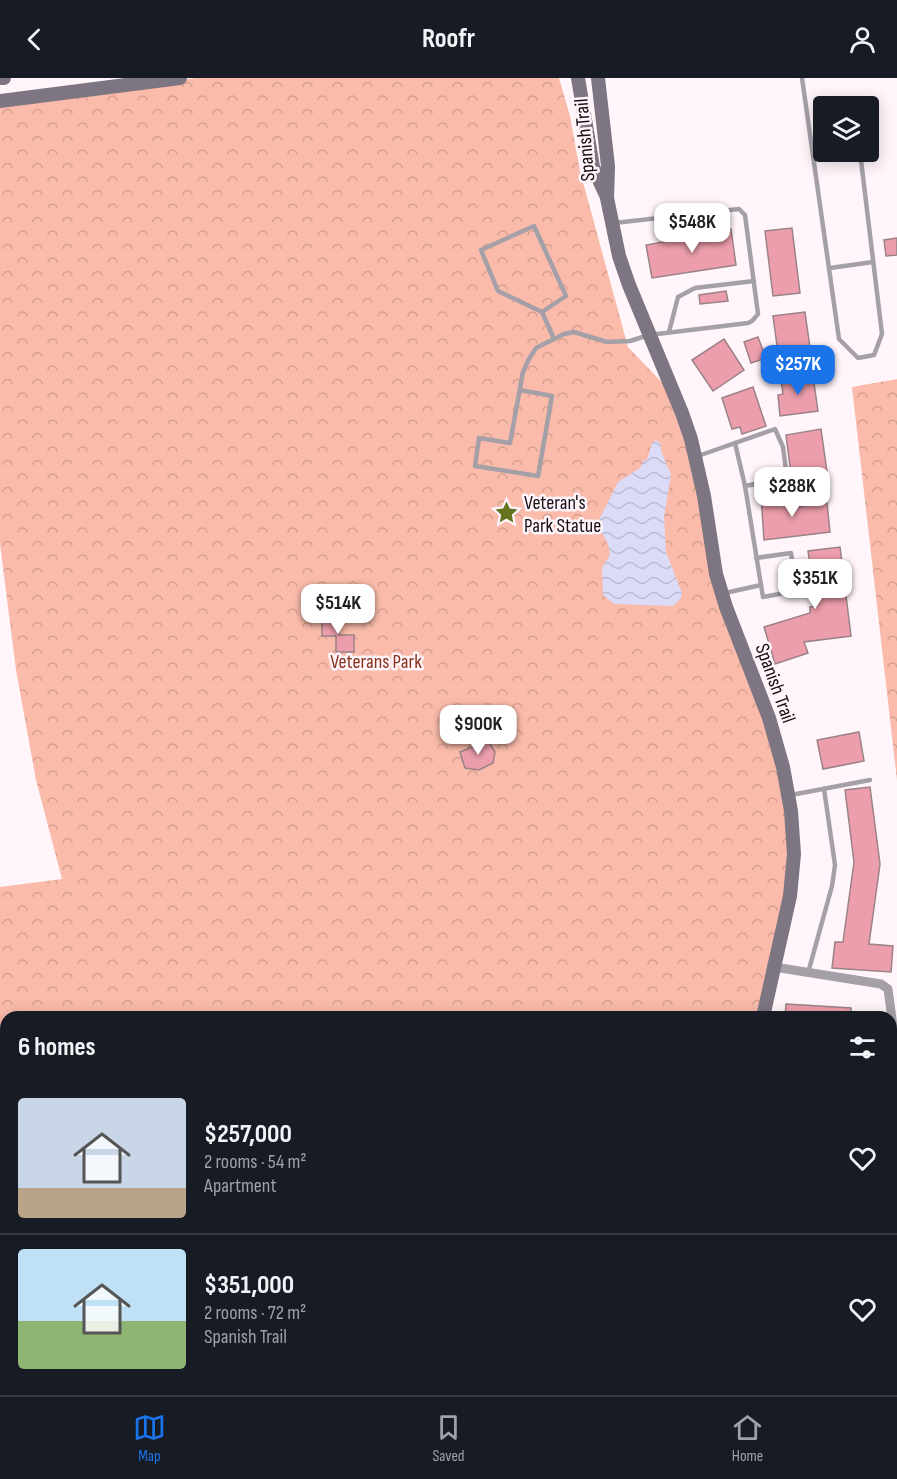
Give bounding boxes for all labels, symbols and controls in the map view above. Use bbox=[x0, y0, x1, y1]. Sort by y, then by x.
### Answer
icon: back bbox=[18, 23, 51, 56]
text: Roofr bbox=[422, 23, 475, 55]
icon: person bbox=[846, 23, 879, 56]
map controls bbox=[813, 96, 879, 162]
button: layers bbox=[813, 96, 879, 162]
street label: Spanish Trail bbox=[569, 98, 601, 182]
pin: $548K bbox=[650, 203, 734, 254]
text: $548K bbox=[668, 210, 716, 234]
pin: $257K bbox=[756, 345, 840, 396]
text: $257K bbox=[775, 352, 821, 376]
pin: $288K bbox=[750, 467, 834, 518]
text: $288K bbox=[768, 474, 816, 498]
place label: Veteran's Park Statue bbox=[524, 491, 601, 538]
place icon: Veteran's Park Statue bbox=[493, 500, 519, 526]
pin: $351K bbox=[773, 559, 857, 610]
text: $351K bbox=[792, 566, 838, 590]
pin: $514K bbox=[296, 584, 380, 635]
text: $514K bbox=[315, 591, 361, 615]
street label: Spanish Trail bbox=[750, 640, 801, 726]
park label: Veterans Park bbox=[330, 650, 422, 674]
pin: $900K bbox=[436, 705, 520, 756]
text: $900K bbox=[454, 712, 502, 736]
icon: filters bbox=[846, 1031, 879, 1064]
text: 6 homes bbox=[18, 1032, 96, 1063]
text: $257,000 bbox=[204, 1119, 292, 1150]
icon: home bbox=[66, 1122, 138, 1194]
icon: heart bbox=[846, 1142, 879, 1175]
text: 2 rooms · 54 m² bbox=[204, 1150, 306, 1174]
text: Apartment bbox=[204, 1174, 277, 1198]
text: $351,000 bbox=[204, 1270, 294, 1301]
icon: home bbox=[66, 1273, 138, 1345]
icon: heart bbox=[846, 1293, 879, 1326]
text: 2 rooms · 72 m² bbox=[204, 1301, 306, 1325]
text: Spanish Trail bbox=[204, 1325, 287, 1349]
tab: Map bbox=[133, 1411, 166, 1466]
tab: Saved bbox=[432, 1411, 465, 1466]
tab: Home bbox=[731, 1411, 764, 1466]

